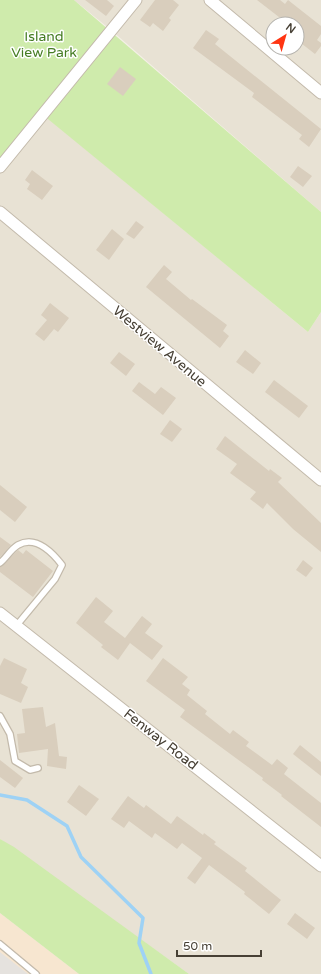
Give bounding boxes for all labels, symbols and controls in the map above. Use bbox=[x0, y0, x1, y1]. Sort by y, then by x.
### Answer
north arrow bbox=[265, 16, 305, 56]
text: N bbox=[283, 21, 298, 36]
park label: Island View Park bbox=[11, 28, 77, 61]
street label: Westview Avenue bbox=[109, 302, 210, 391]
street label: Fenway Road bbox=[120, 705, 201, 774]
scale bar bbox=[177, 932, 261, 958]
text: 50 m bbox=[183, 939, 212, 953]

